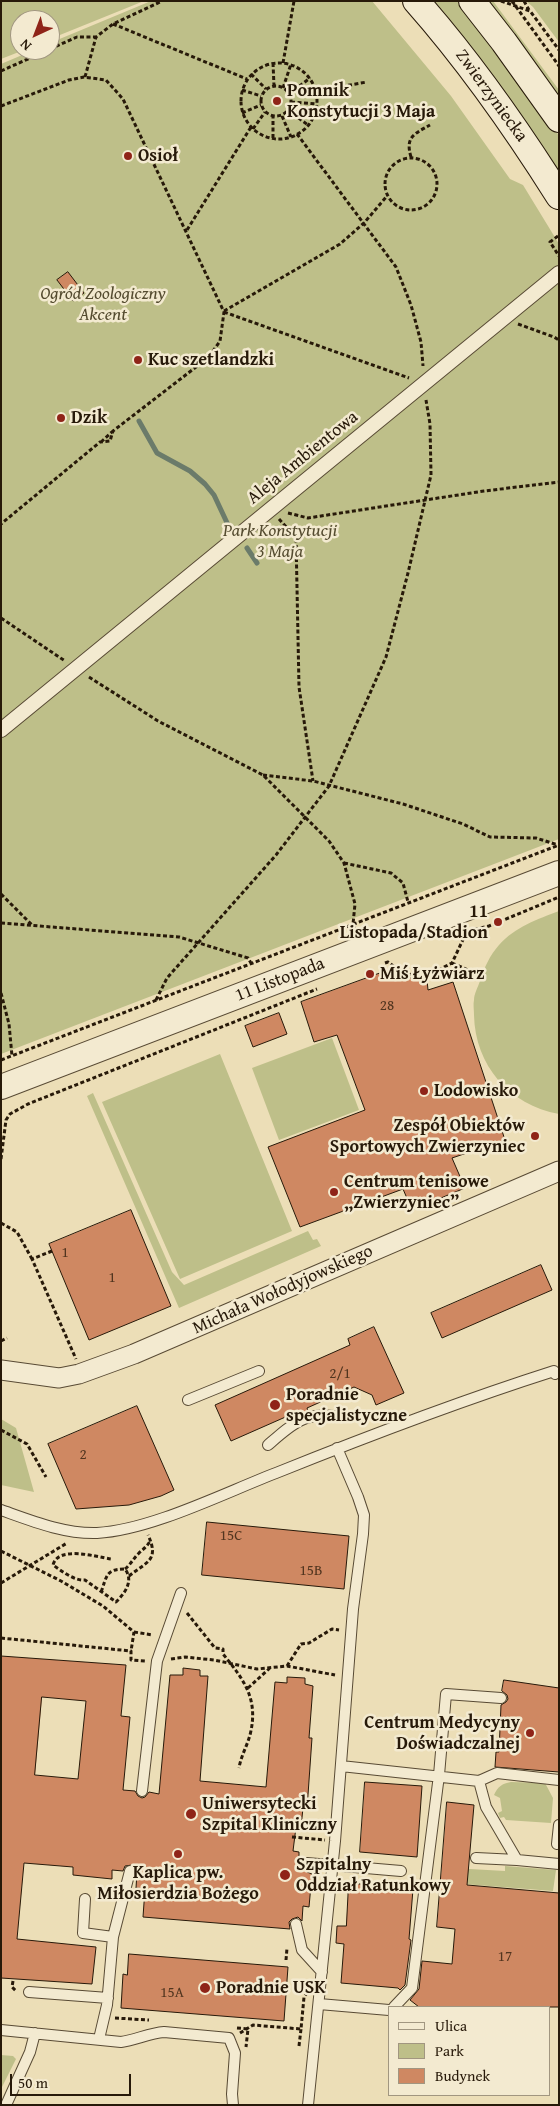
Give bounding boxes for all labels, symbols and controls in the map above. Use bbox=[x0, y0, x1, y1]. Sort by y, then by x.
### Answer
north arrow bbox=[10, 10, 60, 60]
text: N bbox=[15, 35, 36, 56]
street label: Zwierzyniecka bbox=[450, 46, 532, 146]
place label: Pomnik Konstytucji 3 Maja bbox=[287, 80, 435, 122]
marker: Pomnik Konstytucji 3 Maja bbox=[271, 95, 283, 107]
place label: Osioł bbox=[138, 145, 178, 167]
marker: Osioł bbox=[122, 150, 134, 162]
park label: Ogród Zoologiczny Akcent bbox=[40, 283, 166, 326]
place label: Kuc szetlandzki bbox=[148, 349, 274, 371]
marker: Kuc szetlandzki bbox=[132, 354, 144, 366]
place label: Dzik bbox=[71, 407, 107, 429]
street label: Aleja Ambientowa bbox=[243, 407, 363, 509]
marker: Dzik bbox=[55, 412, 67, 424]
park label: Park Konstytucji 3 Maja bbox=[223, 520, 337, 562]
place label: 11 Listopada/Stadion bbox=[340, 901, 488, 944]
marker: 11 Listopada/Stadion bbox=[492, 916, 504, 928]
street label: 11 Listopada bbox=[232, 953, 328, 1007]
place label: Miś Łyżwiarz bbox=[380, 963, 485, 985]
marker: Miś Łyżwiarz bbox=[364, 968, 376, 980]
house number: 28 bbox=[380, 997, 394, 1015]
place label: Lodowisko bbox=[434, 1080, 518, 1102]
marker: Lodowisko bbox=[418, 1085, 430, 1097]
place label: Zespół Obiektów Sportowych Zwierzyniec bbox=[330, 1115, 525, 1158]
marker: Zespół Obiektów Sportowych Zwierzyniec bbox=[529, 1130, 541, 1142]
place label: Centrum tenisowe „Zwierzyniec” bbox=[344, 1171, 489, 1214]
marker: Centrum tenisowe „Zwierzyniec” bbox=[328, 1186, 340, 1198]
street label: Michała Wołodyjowskiego bbox=[189, 1240, 377, 1340]
house number: 1 bbox=[61, 1244, 69, 1262]
house number: 1 bbox=[108, 1269, 116, 1287]
house number: 2/1 bbox=[329, 1365, 351, 1383]
place label: Poradnie specjalistyczne bbox=[286, 1384, 407, 1426]
marker: Poradnie specjalistyczne bbox=[268, 1398, 282, 1412]
house number: 2 bbox=[79, 1446, 87, 1464]
house number: 15C bbox=[220, 1527, 242, 1545]
house number: 15B bbox=[300, 1562, 322, 1580]
place label: Centrum Medycyny Doświadczalnej bbox=[364, 1712, 520, 1755]
marker: Centrum Medycyny Doświadczalnej bbox=[524, 1727, 536, 1739]
place label: Uniwersytecki Szpital Kliniczny bbox=[202, 1793, 337, 1836]
marker: Uniwersytecki Szpital Kliniczny bbox=[184, 1807, 198, 1821]
marker: Kaplica pw. Miłosierdzia Bożego bbox=[172, 1848, 184, 1860]
place label: Szpitalny Oddział Ratunkowy bbox=[296, 1854, 451, 1896]
place label: Kaplica pw. Miłosierdzia Bożego bbox=[97, 1862, 259, 1905]
marker: Szpitalny Oddział Ratunkowy bbox=[278, 1868, 292, 1882]
house number: 17 bbox=[498, 1948, 512, 1966]
place label: Poradnie USK bbox=[216, 1977, 326, 1999]
marker: Poradnie USK bbox=[198, 1981, 212, 1995]
house number: 15A bbox=[160, 1984, 184, 2002]
legend bbox=[388, 2006, 550, 2096]
text: Ulica bbox=[435, 2015, 467, 2036]
text: Park bbox=[435, 2040, 464, 2061]
scale bar bbox=[12, 2064, 134, 2096]
text: Budynek bbox=[435, 2065, 490, 2086]
text: 50 m bbox=[18, 2072, 48, 2093]

